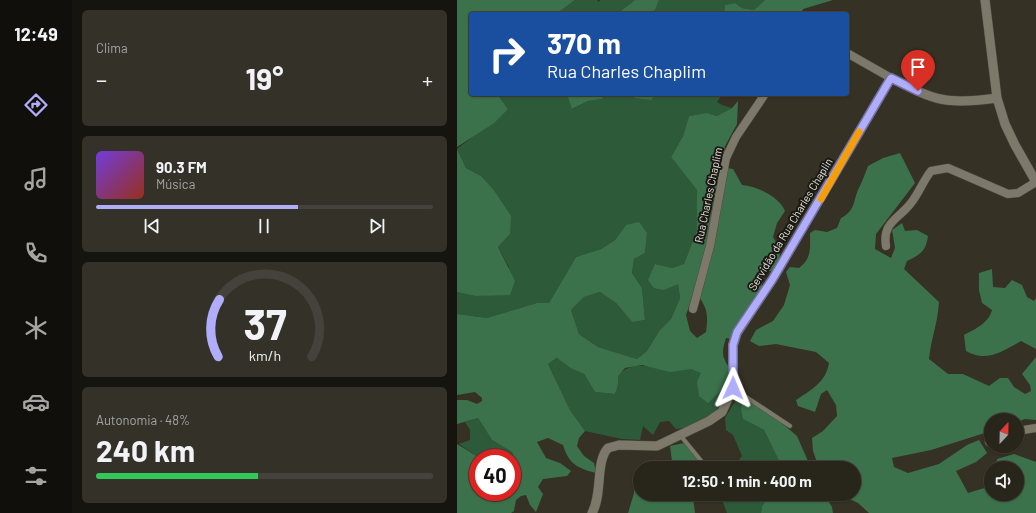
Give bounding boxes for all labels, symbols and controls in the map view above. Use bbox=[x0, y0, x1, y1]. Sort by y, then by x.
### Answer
text: 12:49 bbox=[14, 23, 58, 45]
text: 370 m bbox=[547, 26, 621, 60]
icon: right bbox=[481, 28, 533, 80]
text: Clima bbox=[96, 40, 128, 56]
pin bbox=[901, 50, 935, 91]
icon: arrive bbox=[907, 56, 929, 78]
text: 19° bbox=[246, 60, 283, 96]
text: Rua Charles Chaplim bbox=[547, 60, 706, 82]
text: − bbox=[96, 66, 107, 92]
text: + bbox=[422, 66, 433, 92]
icon: directions bbox=[22, 91, 50, 119]
street label: Rua Charles Chaplim bbox=[692, 146, 724, 244]
street label: Servidão da Rua Charles Chaplin bbox=[745, 155, 835, 293]
text: 90.3 FM bbox=[156, 158, 207, 176]
icon: music bbox=[22, 165, 50, 193]
text: Música bbox=[156, 176, 195, 192]
icon: previous bbox=[141, 215, 163, 237]
icon: pause bbox=[253, 215, 275, 237]
icon: next bbox=[366, 215, 388, 237]
icon: phone bbox=[22, 239, 50, 267]
text: 37 bbox=[243, 298, 286, 348]
icon: climate bbox=[22, 314, 50, 342]
text: km/h bbox=[248, 347, 281, 364]
position arrow bbox=[712, 367, 754, 409]
icon: car bbox=[22, 388, 50, 416]
text: Autonomia · 48% bbox=[96, 412, 190, 428]
north arrow bbox=[984, 413, 1024, 453]
map controls bbox=[984, 413, 1024, 501]
text: 240 km bbox=[96, 432, 195, 468]
speed limit sign: 40 bbox=[469, 449, 521, 501]
button: sound bbox=[984, 461, 1024, 501]
icon: filters bbox=[22, 462, 50, 490]
text: 12:50 · 1 min · 400 m bbox=[682, 472, 812, 490]

